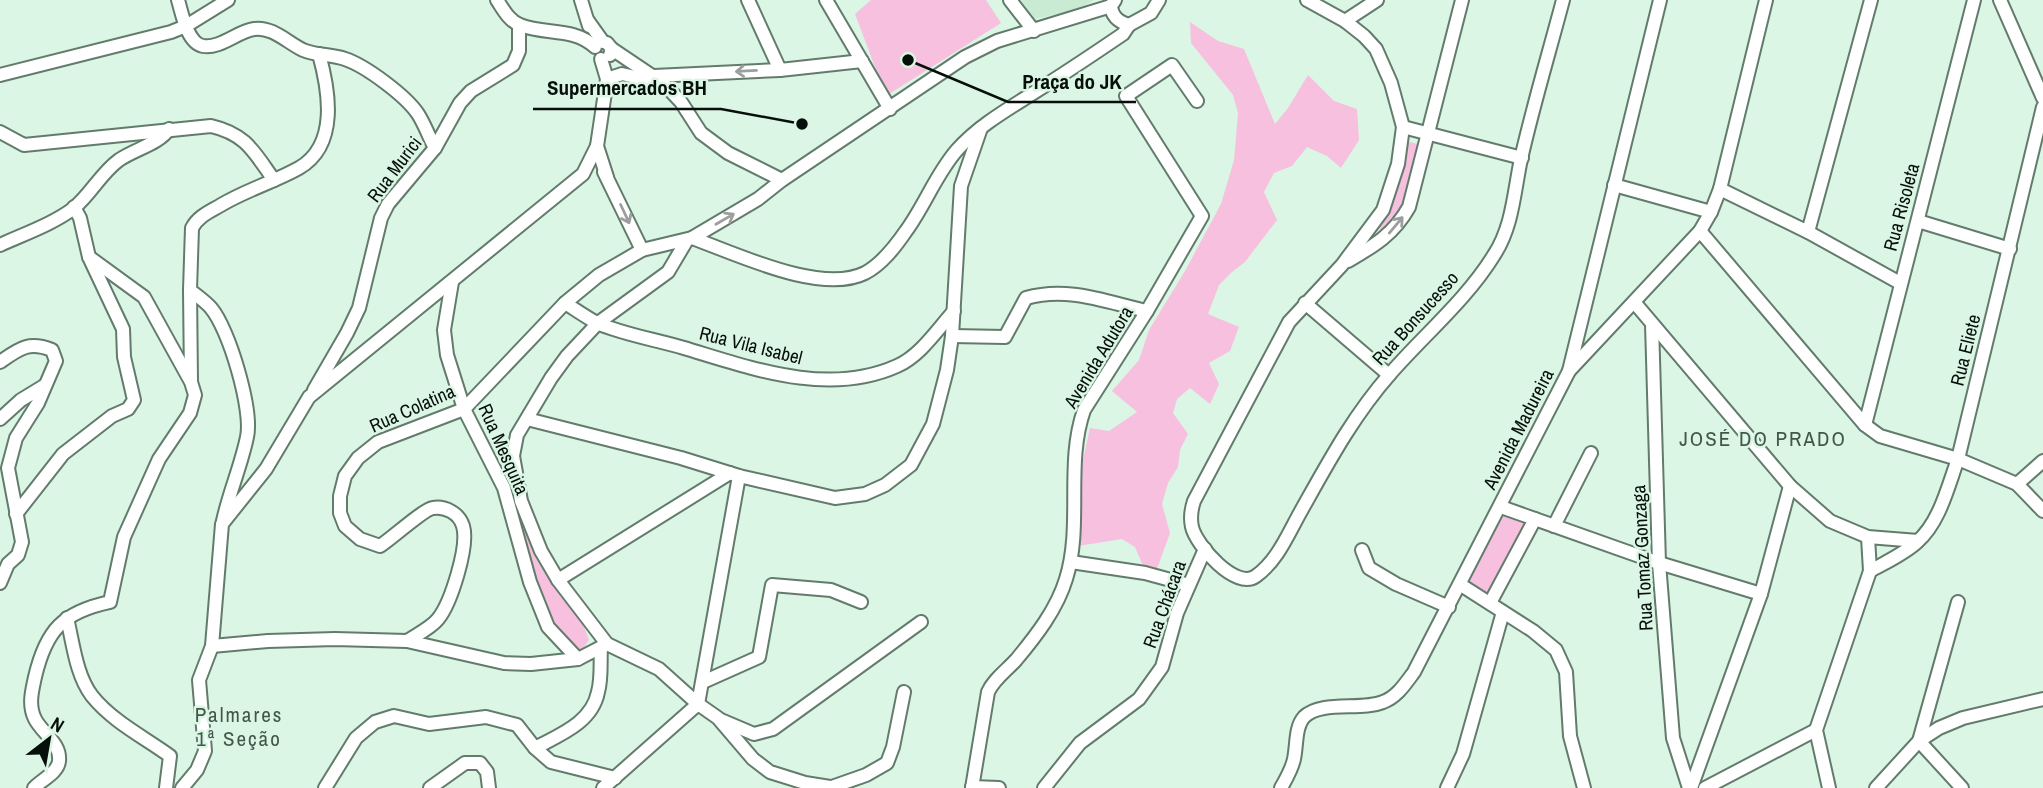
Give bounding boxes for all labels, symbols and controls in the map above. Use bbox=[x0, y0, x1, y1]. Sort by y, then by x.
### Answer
callout: Praça do JK bbox=[1008, 60, 1136, 102]
one-way arrow bbox=[734, 65, 757, 78]
callout: Supermercados BH bbox=[533, 67, 721, 109]
text: Praça do JK bbox=[1022, 67, 1122, 96]
text: Supermercados BH bbox=[547, 73, 707, 102]
street label: Rua Murici bbox=[361, 131, 427, 207]
street label: Rua Risoleta bbox=[1877, 160, 1925, 254]
one-way arrow bbox=[619, 203, 632, 224]
one-way arrow bbox=[715, 212, 735, 226]
one-way arrow bbox=[1389, 217, 1404, 235]
street label: Rua Bonsucesso bbox=[1366, 266, 1464, 370]
street label: Avenida Adutora bbox=[1057, 301, 1139, 414]
street label: Rua Eliete bbox=[1944, 312, 1986, 388]
street label: Rua Vila Isabel bbox=[697, 320, 805, 370]
street label: Avenida Madureira bbox=[1476, 364, 1560, 495]
street label: Rua Colatina bbox=[365, 377, 459, 438]
street label: Rua Mesquita bbox=[472, 399, 536, 499]
district label: JOSÉ DO PRADO bbox=[1679, 424, 1847, 453]
street label: Rua Tomaz Gonzaga bbox=[1625, 484, 1659, 632]
street label: Rua Chácara bbox=[1136, 556, 1192, 652]
district label: Palmares 1ª Seção bbox=[195, 700, 283, 753]
north arrow bbox=[14, 704, 84, 774]
text: N bbox=[46, 710, 69, 738]

